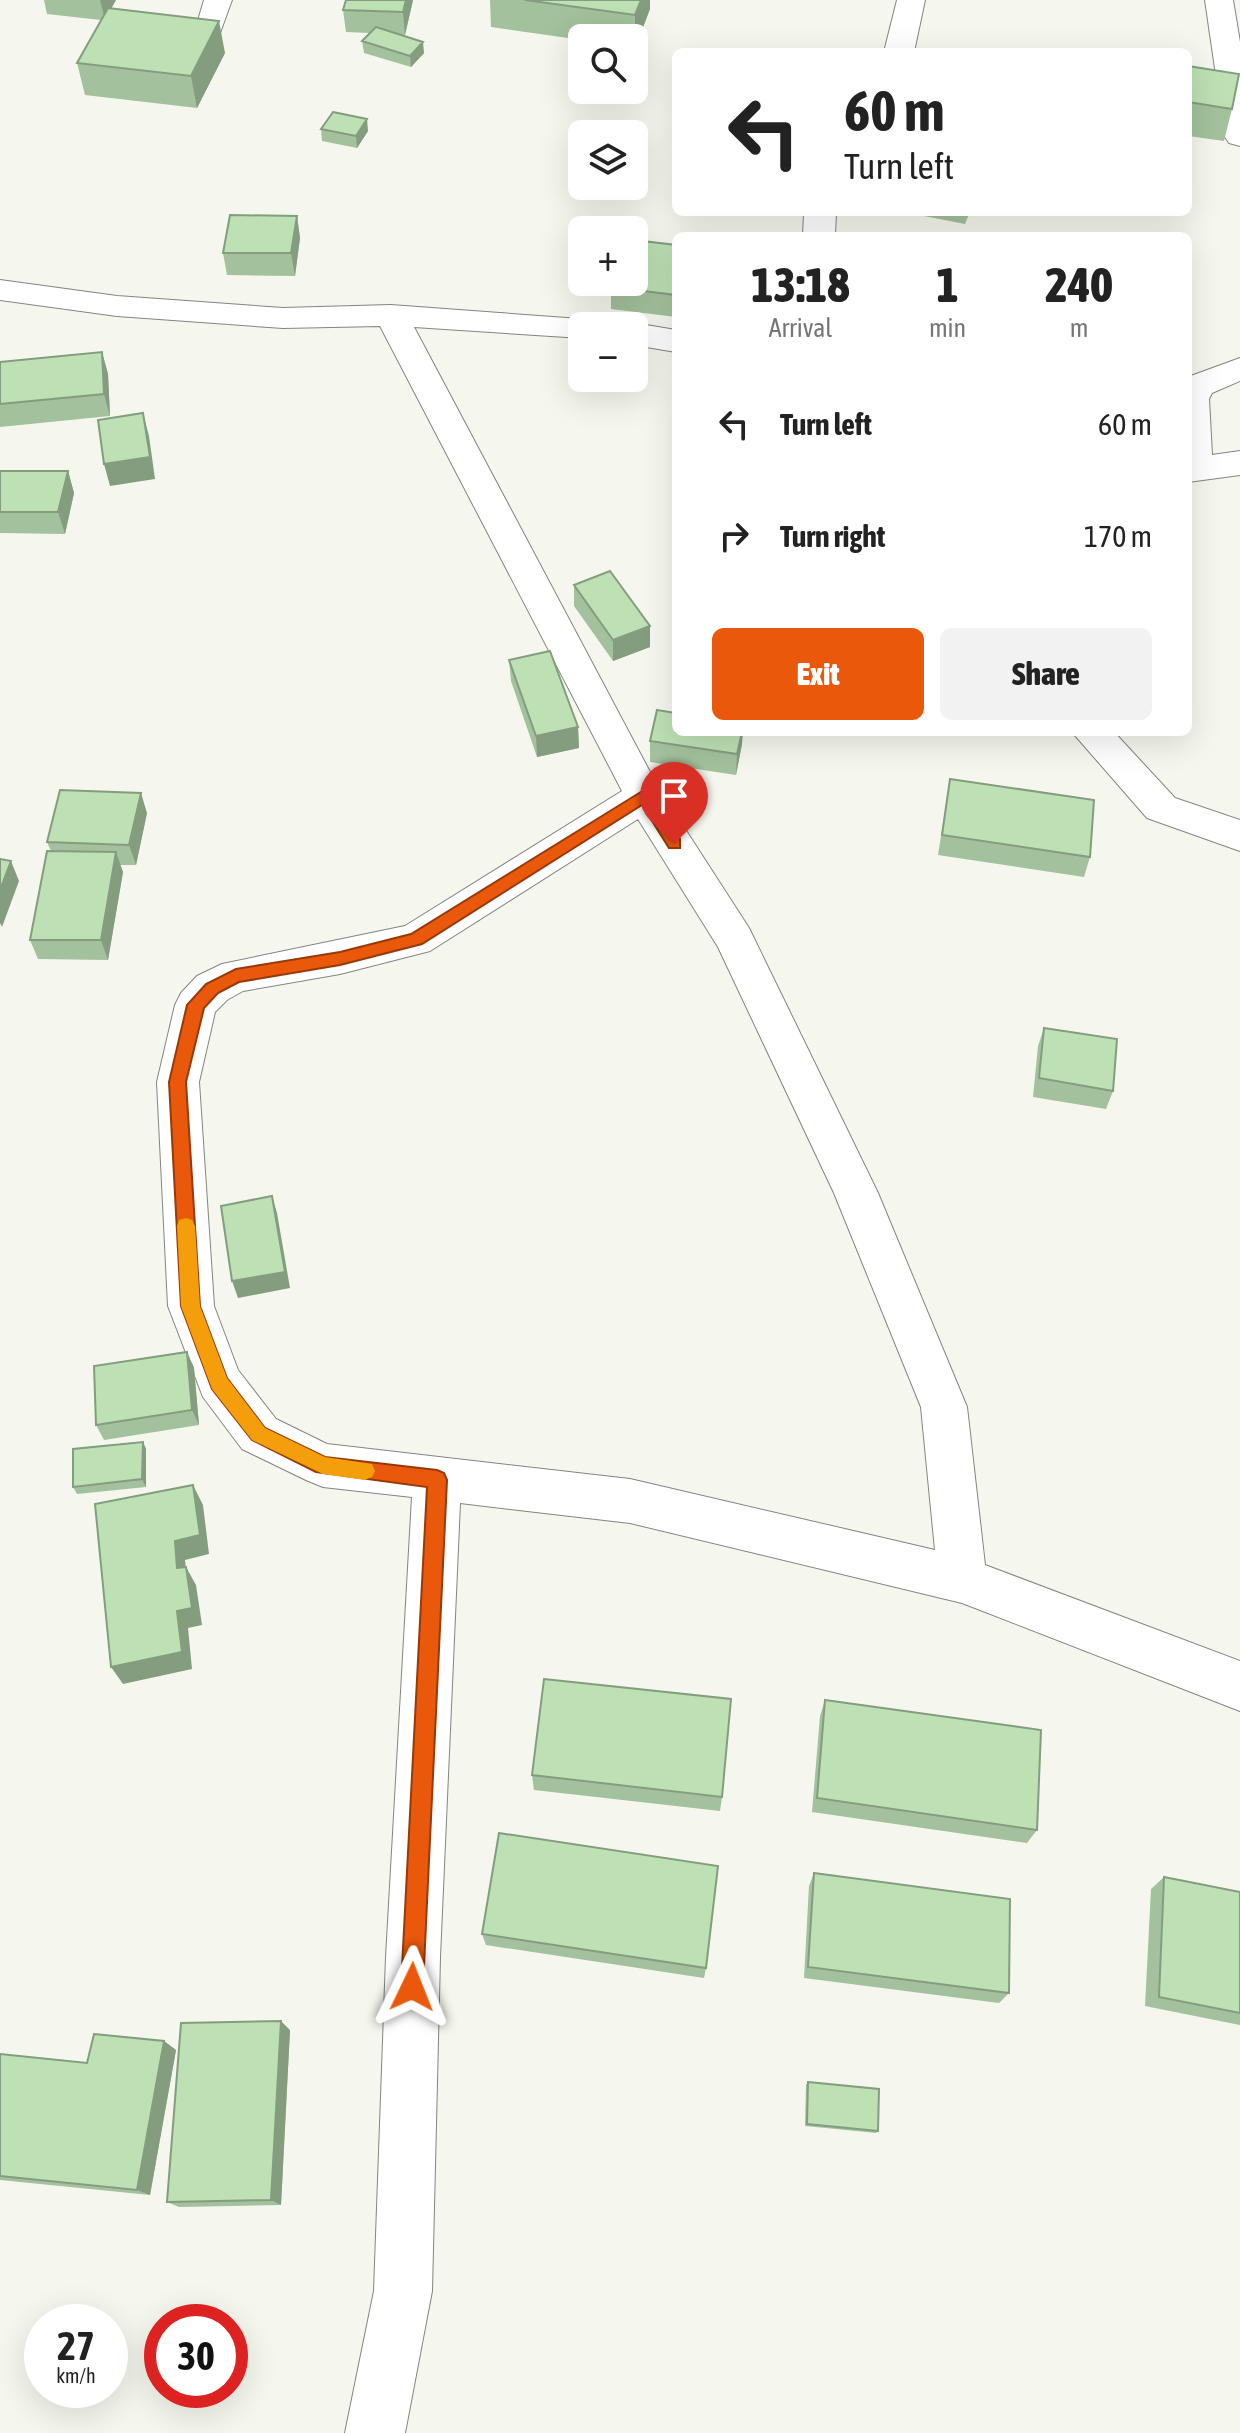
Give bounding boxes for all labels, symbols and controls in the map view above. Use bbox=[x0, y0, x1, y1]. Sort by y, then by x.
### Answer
map controls bbox=[568, 24, 648, 392]
button: search bbox=[568, 24, 648, 104]
text: 60 m bbox=[844, 79, 945, 143]
icon: left bbox=[712, 80, 816, 184]
button: layers bbox=[568, 120, 648, 200]
text: Turn left bbox=[844, 145, 954, 187]
button: + bbox=[568, 216, 648, 296]
text: 13:18 bbox=[751, 257, 850, 312]
text: 1 bbox=[936, 257, 959, 312]
text: 240 bbox=[1045, 257, 1113, 312]
button: − bbox=[568, 312, 648, 392]
text: Arrival bbox=[769, 313, 832, 343]
text: min bbox=[929, 313, 966, 343]
text: m bbox=[1070, 313, 1088, 343]
icon: left bbox=[712, 402, 756, 446]
text: Turn left bbox=[780, 407, 872, 441]
text: 60 m bbox=[1098, 407, 1152, 441]
icon: right bbox=[712, 514, 756, 558]
text: Turn right bbox=[780, 519, 886, 553]
text: 170 m bbox=[1084, 519, 1152, 553]
button: Exit bbox=[712, 628, 924, 720]
button: Share bbox=[940, 628, 1152, 720]
pin bbox=[640, 762, 708, 844]
icon: arrive bbox=[652, 774, 696, 818]
position arrow bbox=[370, 1945, 454, 2029]
speed limit sign: 30 bbox=[144, 2304, 248, 2408]
text: 27 bbox=[57, 2323, 95, 2368]
text: km/h bbox=[56, 2364, 96, 2387]

